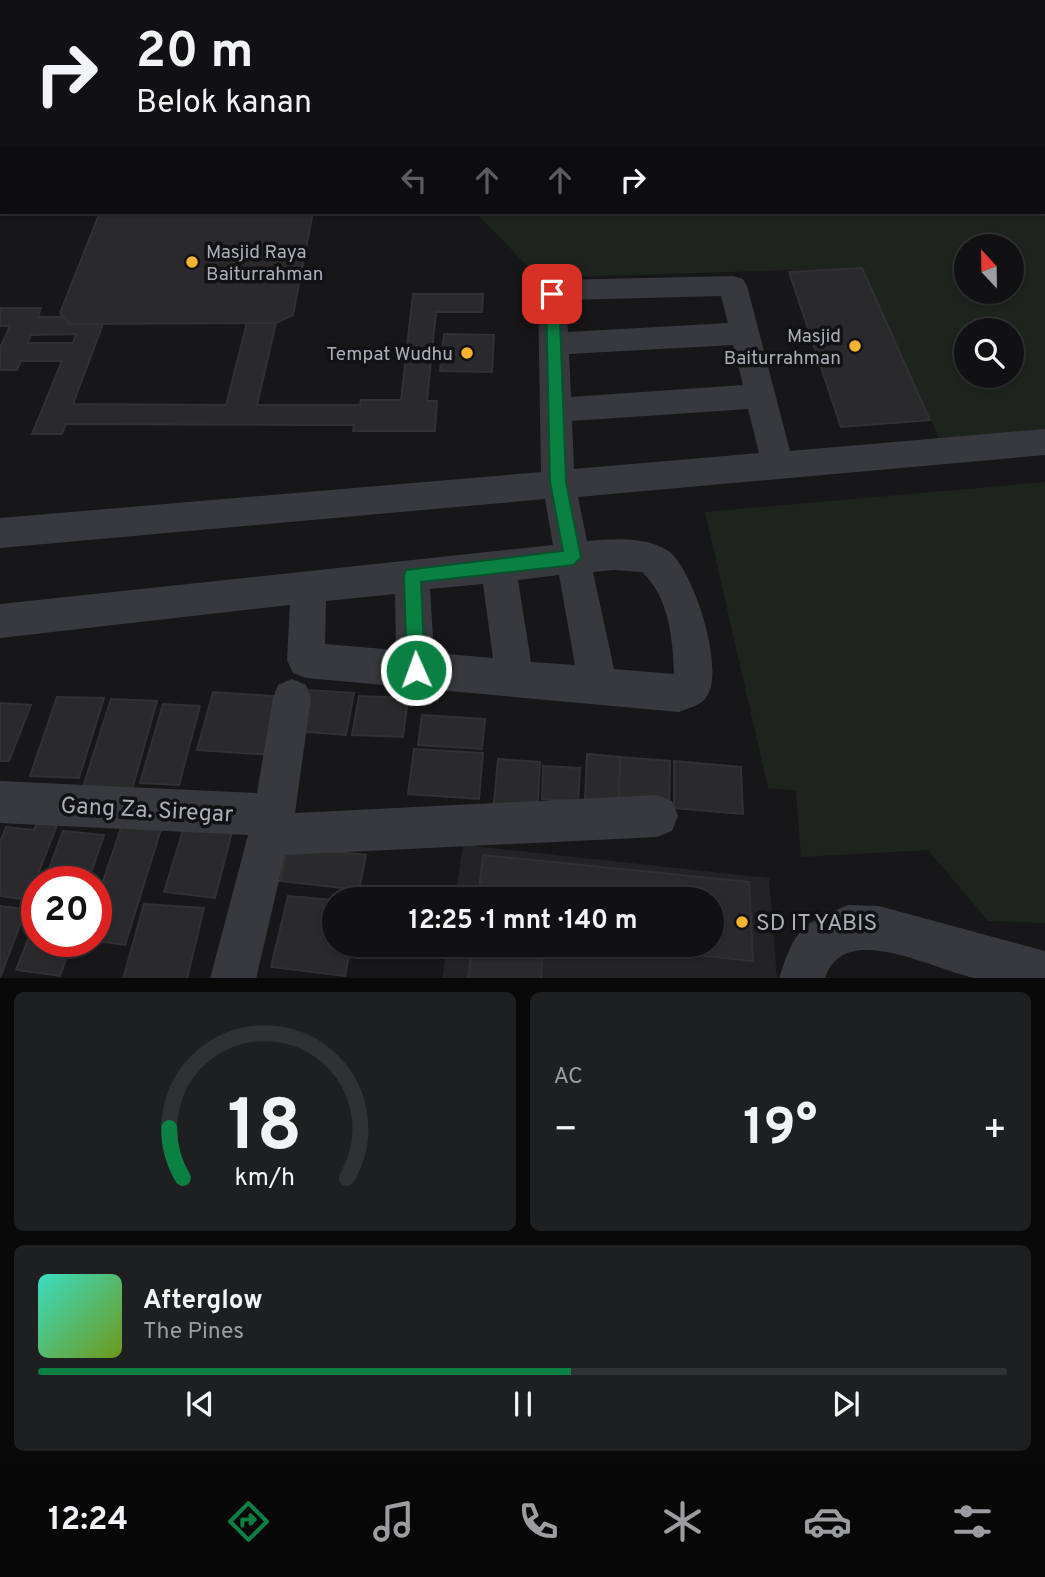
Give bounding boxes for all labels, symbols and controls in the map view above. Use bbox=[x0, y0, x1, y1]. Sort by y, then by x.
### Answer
text: 20 m bbox=[136, 23, 253, 85]
icon: right bbox=[21, 28, 112, 119]
text: Belok kanan bbox=[136, 84, 312, 124]
icon: left bbox=[395, 161, 433, 199]
icon: ahead bbox=[468, 161, 506, 199]
icon: ahead bbox=[541, 161, 579, 199]
icon: right bbox=[614, 161, 652, 199]
north arrow bbox=[954, 234, 1024, 304]
map controls bbox=[954, 234, 1024, 388]
place label: Masjid Raya Baiturrahman bbox=[206, 241, 323, 287]
marker: Masjid Raya Baiturrahman bbox=[184, 254, 200, 270]
pin bbox=[522, 264, 582, 324]
icon: arrive bbox=[533, 275, 571, 313]
button: search bbox=[954, 318, 1024, 388]
place label: Masjid Baiturrahman bbox=[724, 325, 841, 371]
marker: Masjid Baiturrahman bbox=[847, 338, 863, 354]
place label: Tempat Wudhu bbox=[326, 343, 453, 367]
marker: Tempat Wudhu bbox=[459, 345, 475, 361]
position arrow bbox=[379, 633, 453, 707]
street label: Gang Za. Siregar bbox=[60, 792, 234, 831]
speed limit sign: 20 bbox=[21, 866, 112, 957]
text: 12:25 · 1 mnt · 140 m bbox=[409, 905, 637, 938]
place label: SD IT YABIS bbox=[756, 910, 877, 939]
marker: SD IT YABIS bbox=[734, 914, 750, 930]
text: AC bbox=[554, 1063, 583, 1092]
text: 18 bbox=[227, 1084, 302, 1176]
text: 19° bbox=[743, 1097, 817, 1163]
text: − bbox=[554, 1107, 578, 1156]
text: + bbox=[982, 1107, 1007, 1156]
text: km/h bbox=[234, 1162, 295, 1194]
text: Afterglow bbox=[143, 1285, 263, 1318]
text: The Pines bbox=[143, 1318, 244, 1347]
icon: previous bbox=[181, 1385, 219, 1423]
icon: pause bbox=[504, 1385, 542, 1423]
icon: next bbox=[827, 1385, 865, 1423]
icon: directions bbox=[224, 1497, 273, 1546]
icon: music bbox=[369, 1497, 418, 1546]
icon: phone bbox=[514, 1497, 563, 1546]
icon: climate bbox=[658, 1497, 707, 1546]
icon: car bbox=[803, 1497, 852, 1546]
icon: filters bbox=[948, 1497, 997, 1546]
text: 12:24 bbox=[48, 1501, 128, 1541]

